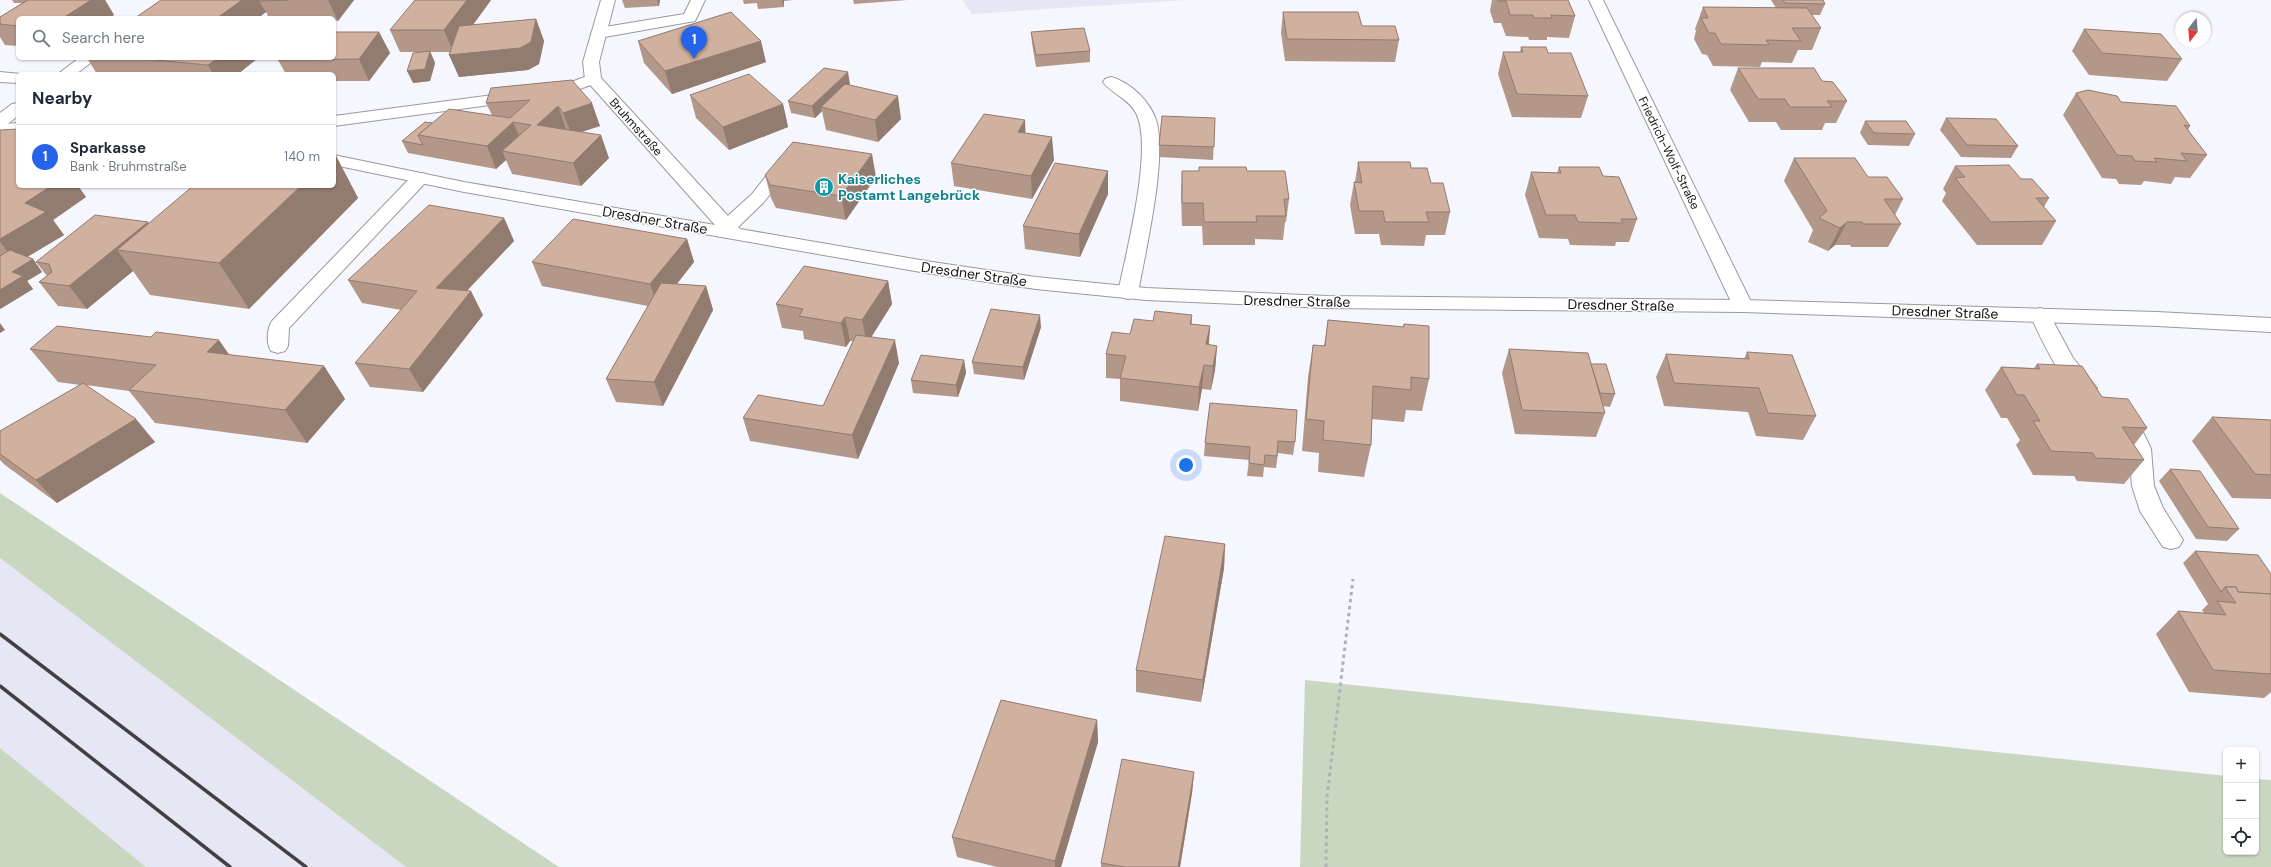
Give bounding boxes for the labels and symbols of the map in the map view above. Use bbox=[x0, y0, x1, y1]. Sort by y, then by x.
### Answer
north arrow bbox=[2175, 12, 2211, 48]
pin: 1 bbox=[681, 26, 707, 59]
street label: Friedrich-Wolf-Straße bbox=[1635, 94, 1703, 212]
street label: Bruhmstraße bbox=[606, 95, 666, 159]
place label: Kaiserliches Postamt Langebrück bbox=[838, 170, 980, 204]
building icon: Kaiserliches Postamt Langebrück bbox=[813, 176, 835, 198]
street label: Dresdner Straße bbox=[601, 202, 709, 238]
street label: Dresdner Straße bbox=[920, 258, 1028, 290]
street label: Dresdner Straße bbox=[1244, 291, 1350, 311]
street label: Dresdner Straße bbox=[1568, 295, 1674, 315]
street label: Dresdner Straße bbox=[1891, 301, 1999, 323]
your location bbox=[1176, 455, 1196, 475]

